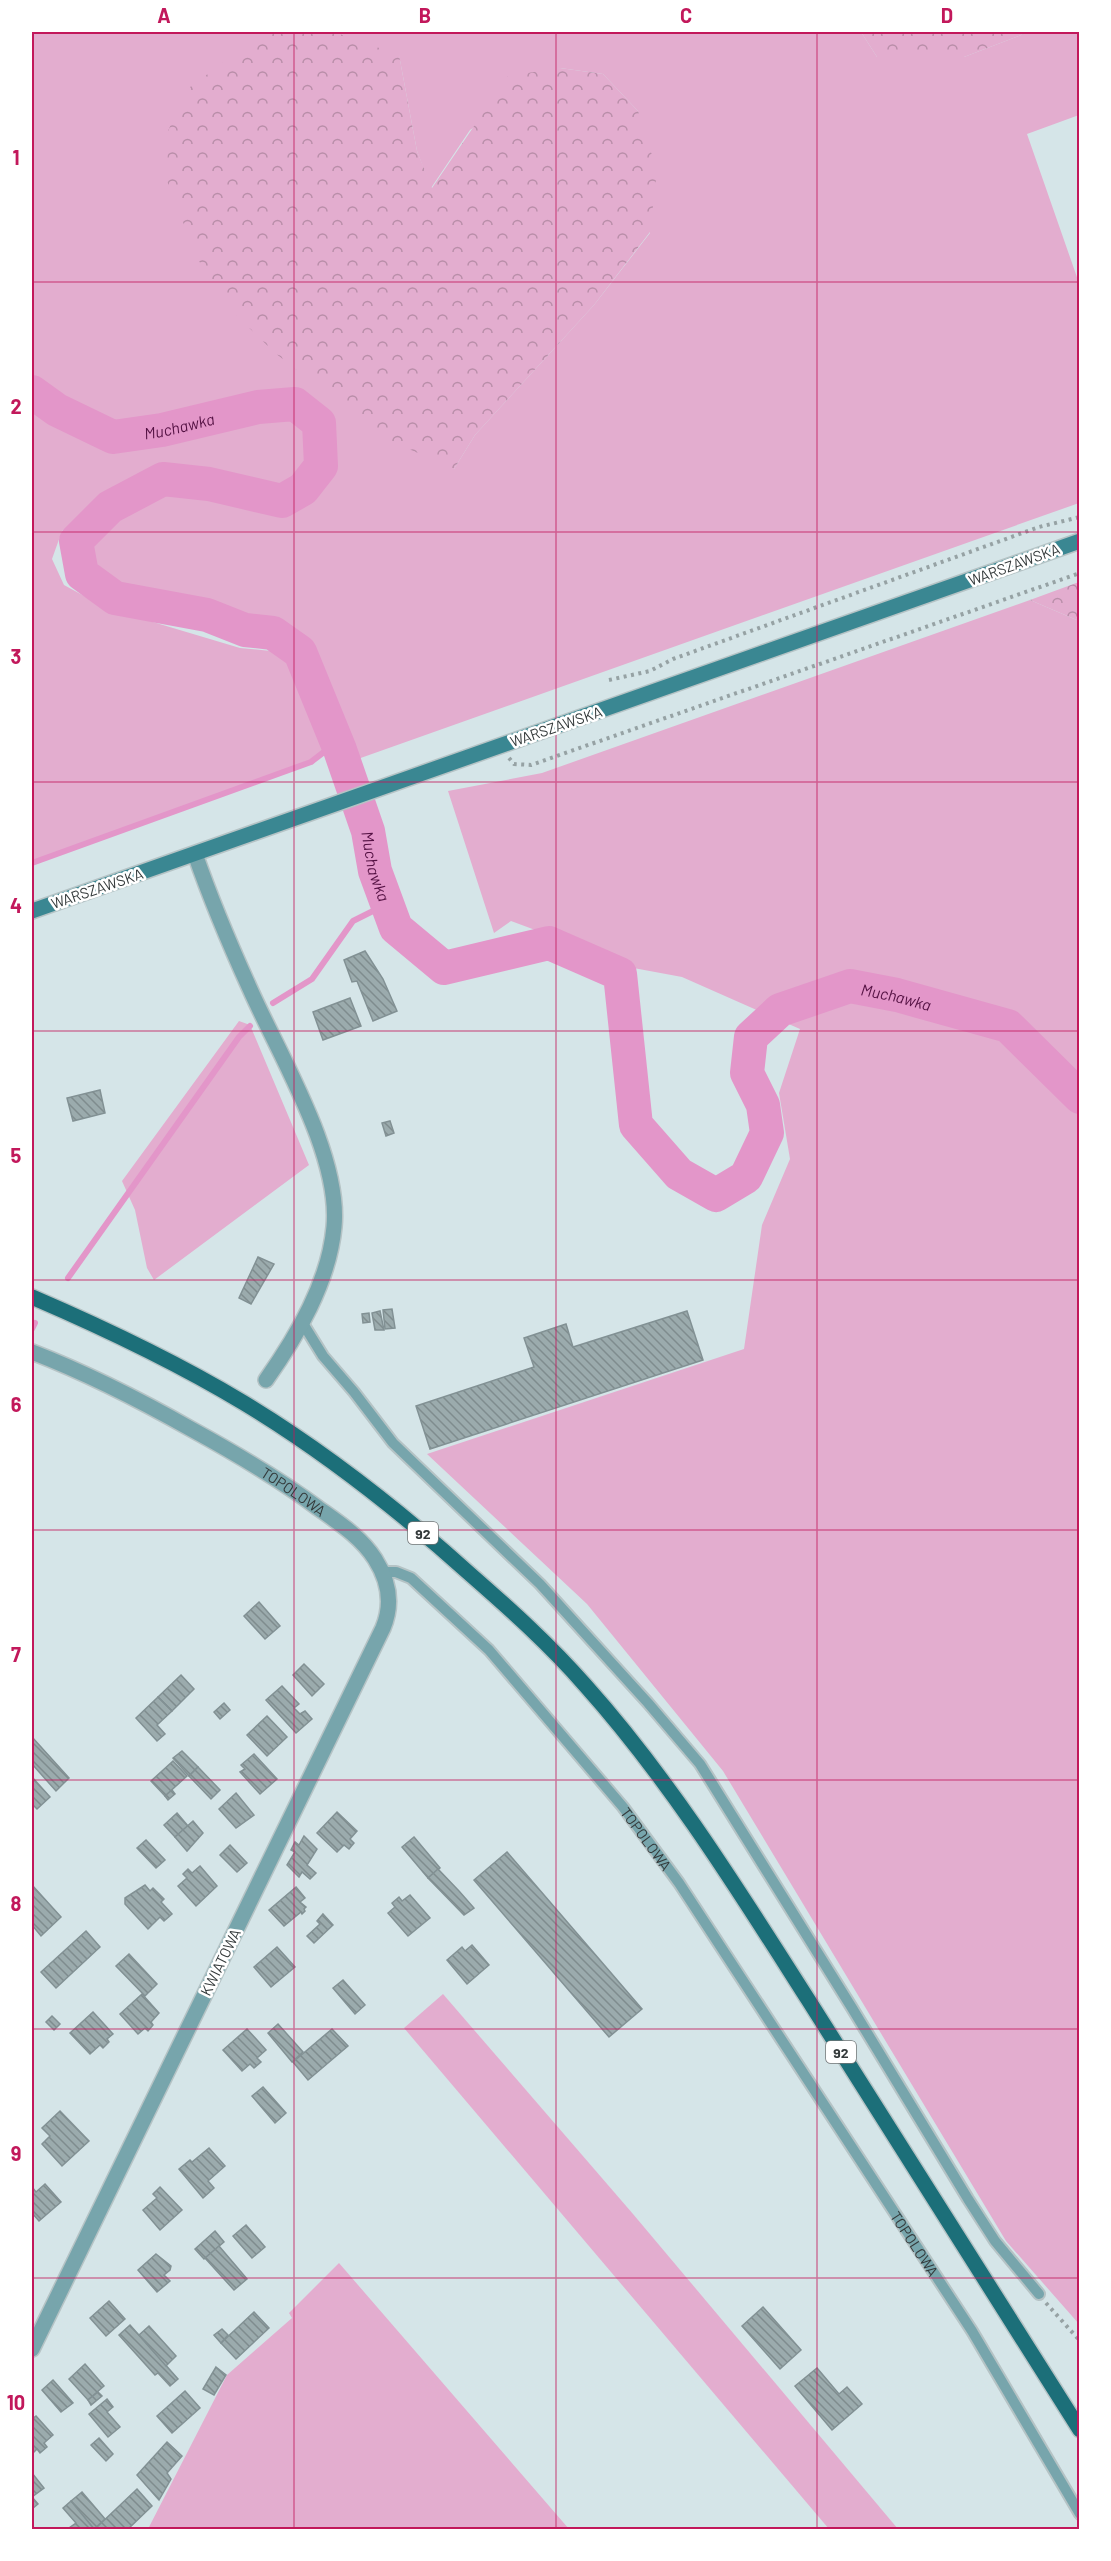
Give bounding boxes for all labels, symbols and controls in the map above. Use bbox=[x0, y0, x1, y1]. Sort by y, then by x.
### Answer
text: A bbox=[157, 3, 171, 27]
text: B bbox=[419, 3, 431, 27]
text: C bbox=[680, 3, 692, 27]
text: D bbox=[941, 3, 953, 27]
text: 1 bbox=[12, 145, 20, 169]
text: 2 bbox=[10, 394, 22, 418]
water label: Muchawka bbox=[143, 408, 216, 442]
street label: WARSZAWSKA bbox=[966, 539, 1062, 589]
text: 3 bbox=[11, 644, 21, 668]
street label: WARSZAWSKA bbox=[508, 702, 604, 750]
water label: Muchawka bbox=[359, 829, 395, 903]
street label: WARSZAWSKA bbox=[49, 864, 145, 912]
text: 4 bbox=[10, 893, 22, 917]
water label: Muchawka bbox=[860, 979, 934, 1014]
text: 5 bbox=[11, 1143, 22, 1167]
text: 6 bbox=[11, 1392, 22, 1416]
street label: TOPOLOWA bbox=[258, 1463, 329, 1520]
road number: 92 bbox=[408, 1522, 438, 1544]
text: 7 bbox=[11, 1642, 21, 1666]
street label: TOPOLOWA bbox=[617, 1803, 676, 1874]
text: 8 bbox=[11, 1891, 22, 1915]
street label: KWIATOWA bbox=[196, 1926, 244, 1998]
road number: 92 bbox=[826, 2041, 856, 2063]
text: 9 bbox=[11, 2141, 21, 2165]
street label: TOPOLOWA bbox=[887, 2208, 943, 2280]
text: 10 bbox=[7, 2390, 25, 2414]

